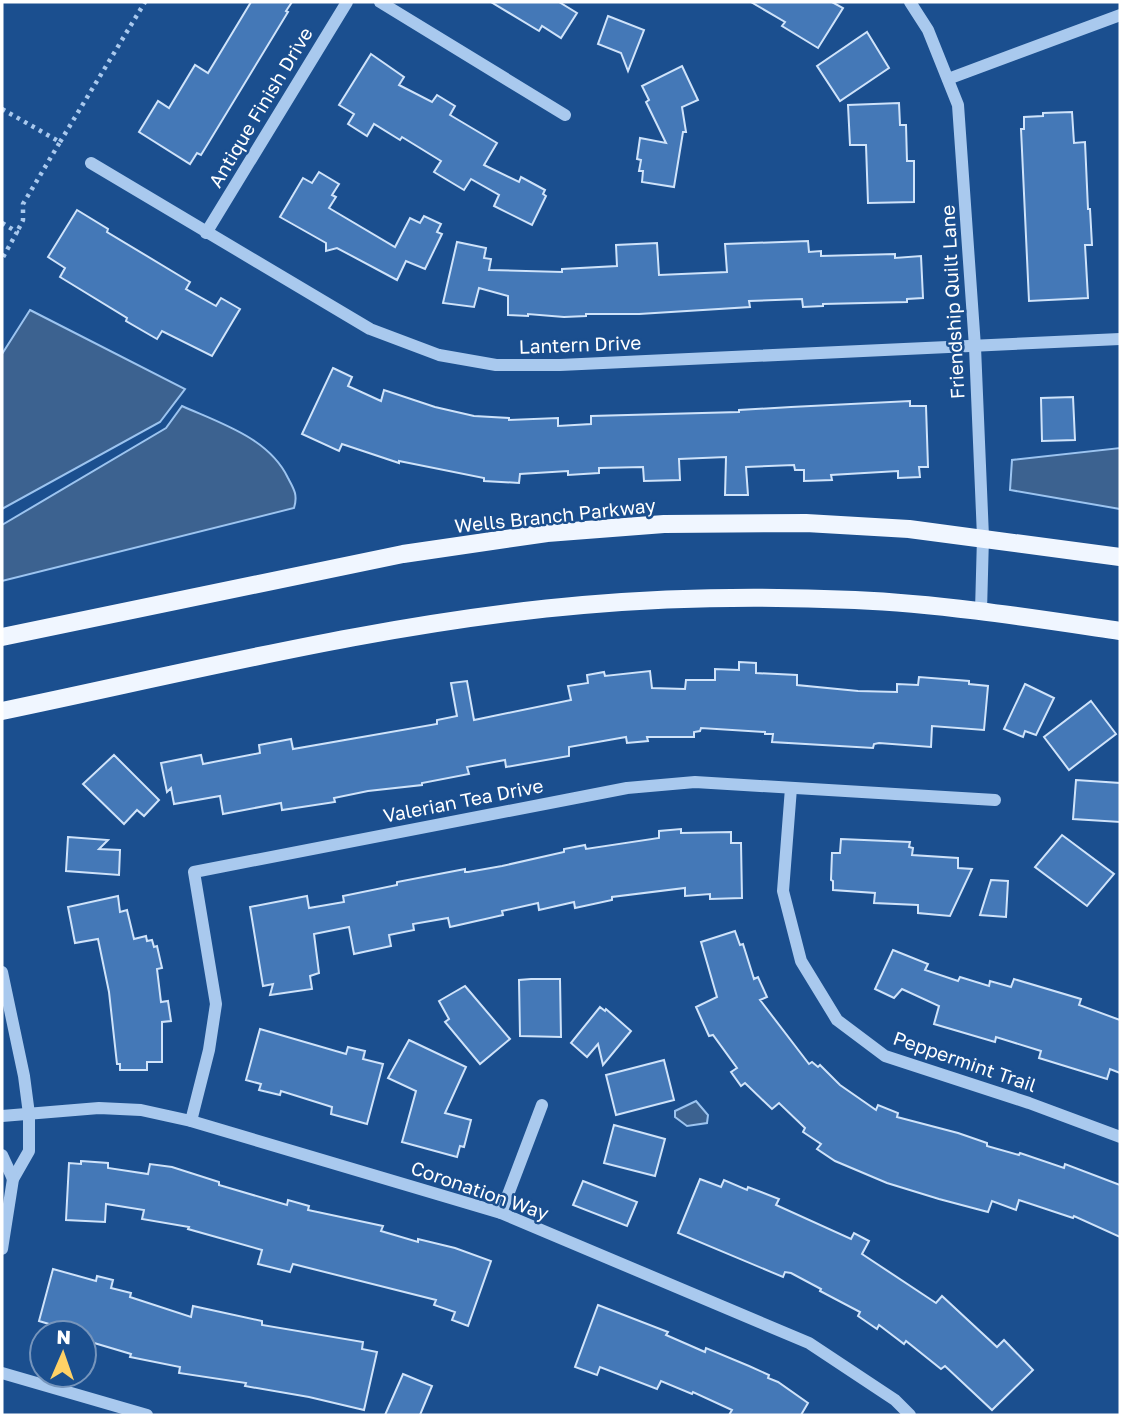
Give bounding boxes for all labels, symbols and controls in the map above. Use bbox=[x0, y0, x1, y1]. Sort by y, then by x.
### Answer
street label: Antique Finish Drive bbox=[203, 23, 317, 191]
street label: Friendship Quilt Lane bbox=[935, 204, 969, 400]
street label: Lantern Drive bbox=[518, 330, 642, 358]
street label: Wells Branch Parkway bbox=[453, 493, 657, 537]
street label: Valerian Tea Drive bbox=[381, 773, 545, 827]
street label: Peppermint Trail bbox=[890, 1026, 1040, 1096]
street label: Coronation Way bbox=[408, 1156, 552, 1224]
north arrow bbox=[28, 1319, 98, 1389]
text: N bbox=[56, 1325, 71, 1348]

